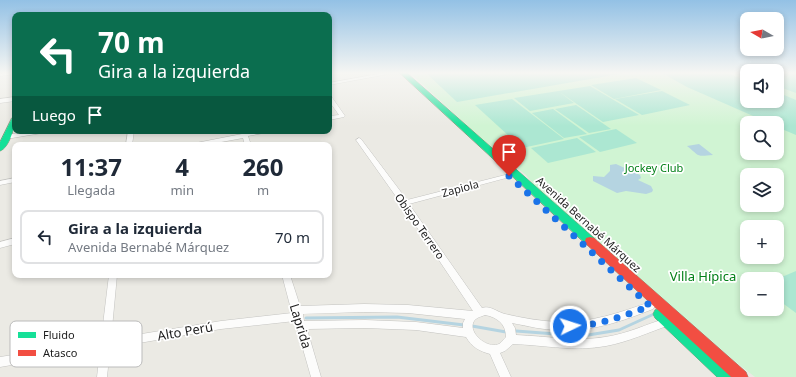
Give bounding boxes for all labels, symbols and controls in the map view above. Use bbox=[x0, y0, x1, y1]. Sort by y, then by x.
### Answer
north arrow bbox=[740, 12, 784, 56]
map controls bbox=[740, 12, 784, 316]
text: 70 m bbox=[98, 23, 165, 61]
icon: left bbox=[32, 28, 84, 80]
text: Gira a la izquierda bbox=[98, 59, 250, 83]
button: sound bbox=[740, 64, 784, 108]
icon: arrive bbox=[84, 104, 106, 126]
text: Luego bbox=[32, 105, 76, 125]
button: search bbox=[740, 116, 784, 160]
pin bbox=[492, 135, 526, 176]
icon: arrive bbox=[498, 141, 520, 163]
text: 11:37 bbox=[60, 150, 122, 183]
text: 4 bbox=[175, 150, 189, 183]
text: 260 bbox=[242, 150, 284, 183]
park label: Jockey Club bbox=[624, 160, 684, 175]
button: layers bbox=[740, 168, 784, 212]
street label: Avenida Bernabé Márquez bbox=[533, 173, 645, 275]
street label: Zapiola bbox=[440, 176, 480, 200]
text: Llegada bbox=[67, 181, 115, 199]
text: min bbox=[170, 181, 194, 199]
text: m bbox=[257, 181, 269, 199]
street label: Obispo Terrero bbox=[392, 190, 449, 262]
text: Gira a la izquierda bbox=[68, 218, 202, 238]
button: + bbox=[740, 220, 784, 264]
icon: left bbox=[34, 226, 56, 248]
text: 70 m bbox=[275, 227, 310, 247]
text: Avenida Bernabé Márquez bbox=[68, 238, 229, 256]
park label: Villa Hípica bbox=[670, 267, 736, 285]
button: − bbox=[740, 272, 784, 316]
street label: Laprida bbox=[286, 301, 316, 351]
position arrow bbox=[549, 305, 591, 347]
street label: Alto Perú bbox=[156, 317, 214, 345]
legend bbox=[10, 321, 142, 367]
text: Fluido bbox=[43, 327, 75, 342]
text: Atasco bbox=[43, 345, 78, 360]

